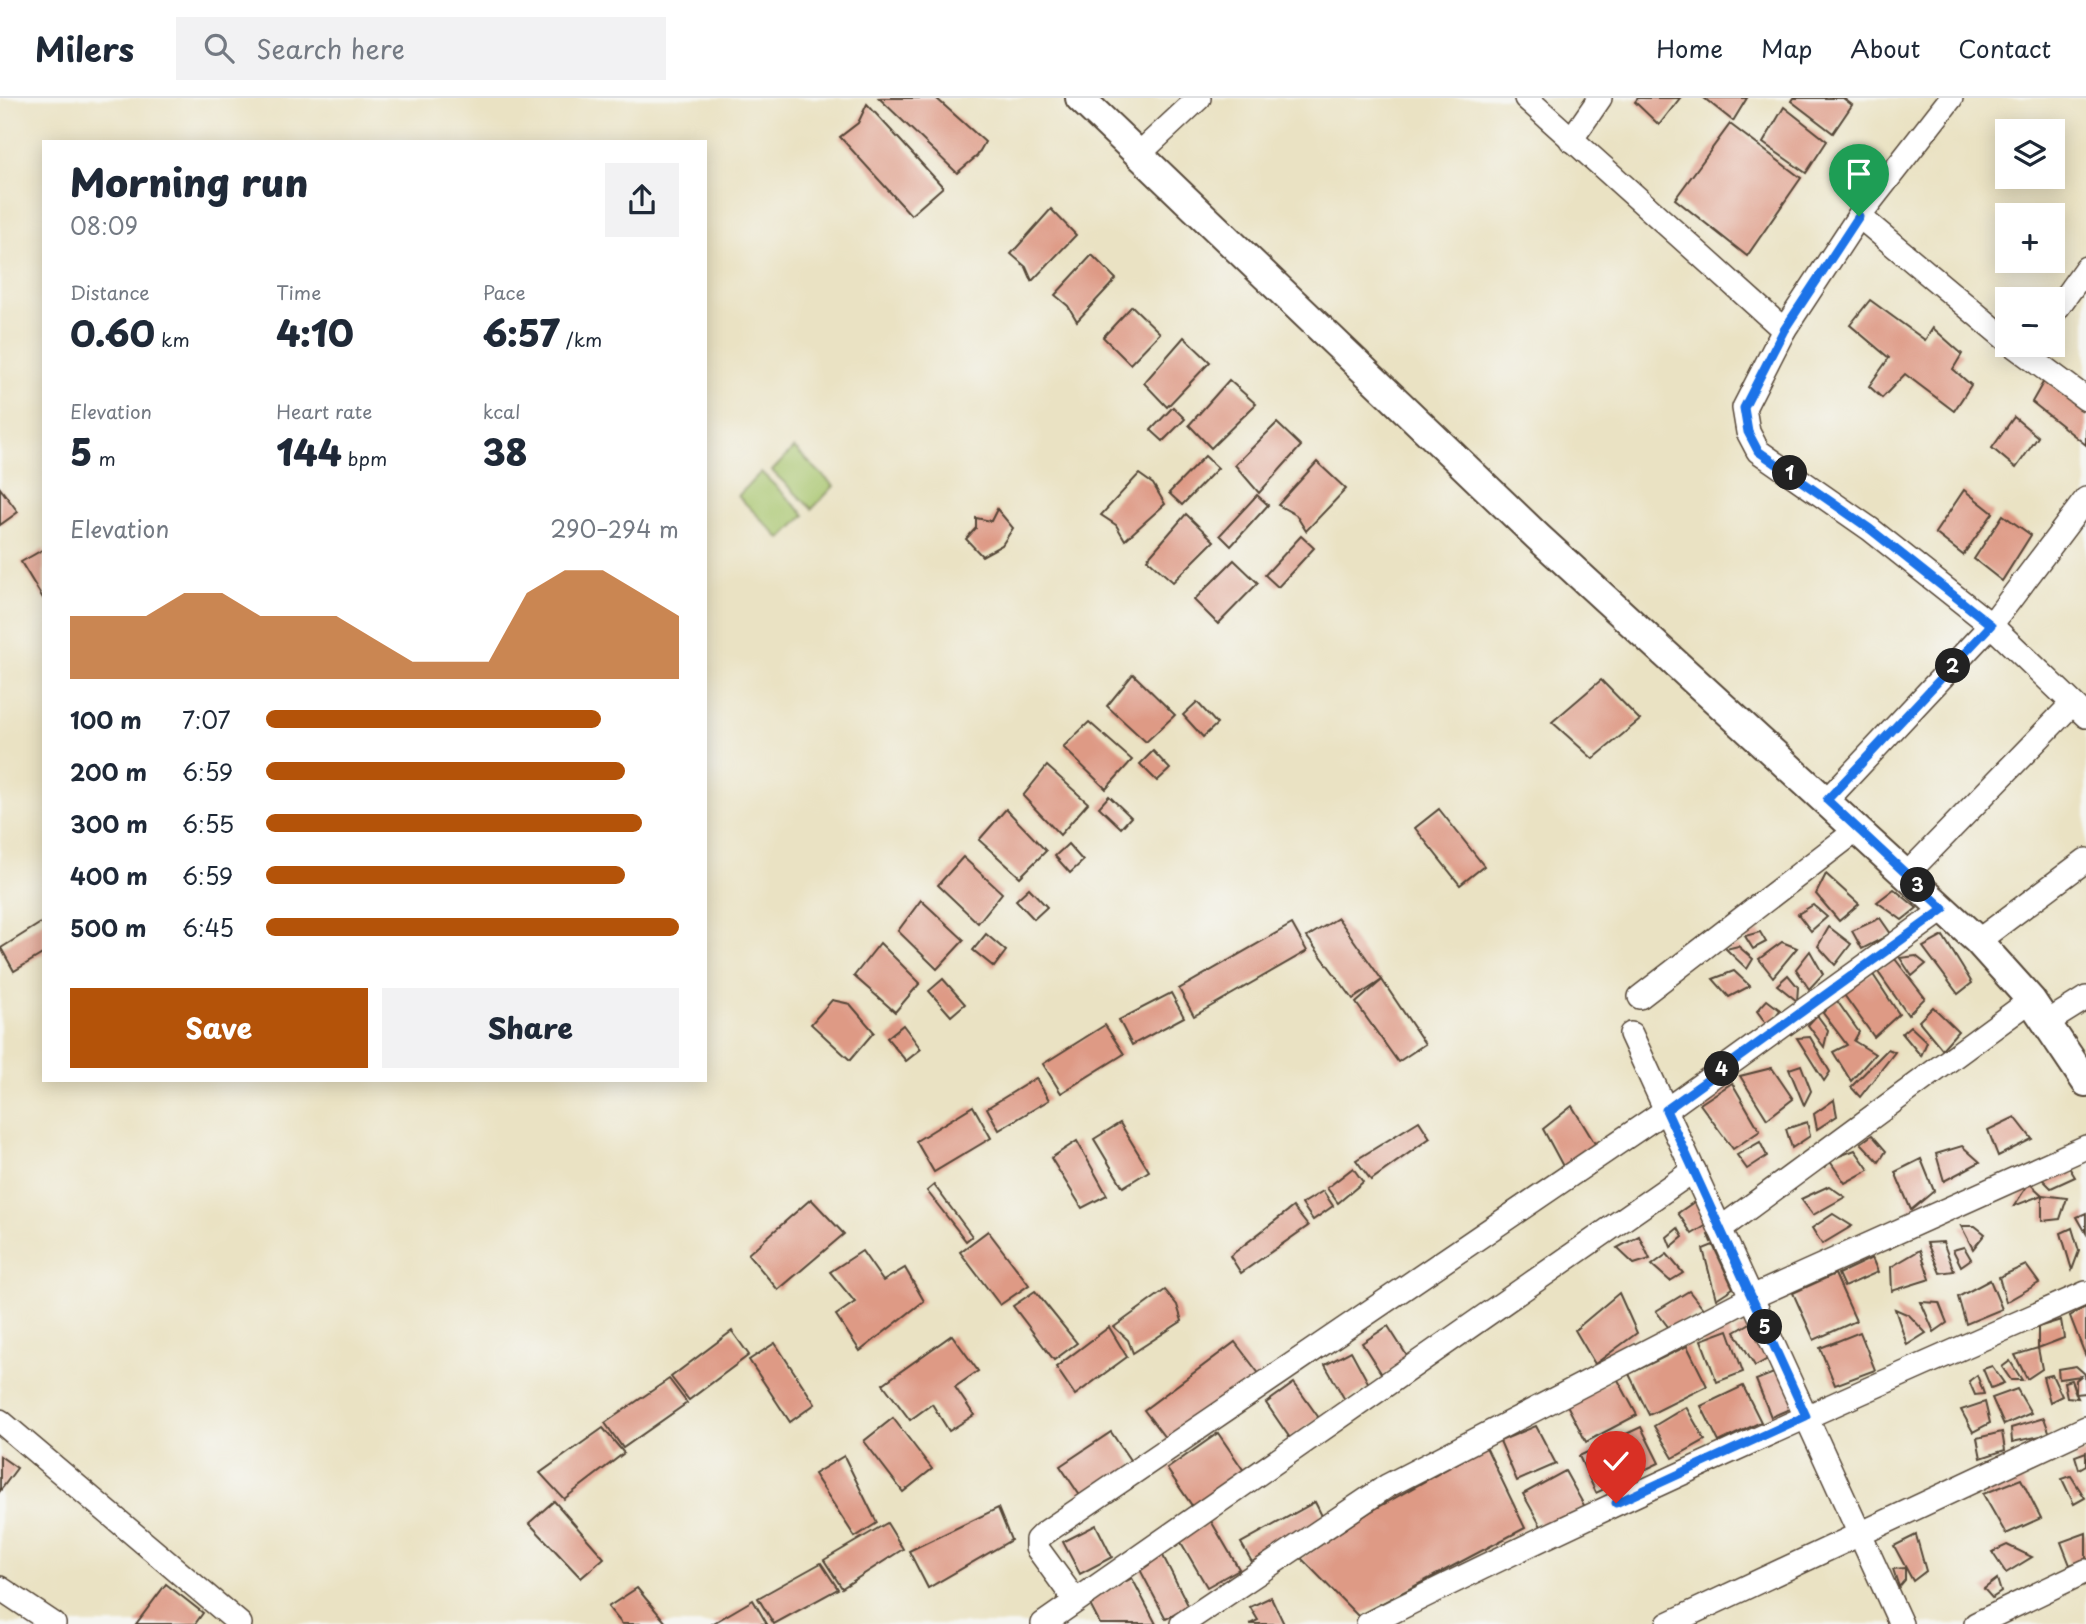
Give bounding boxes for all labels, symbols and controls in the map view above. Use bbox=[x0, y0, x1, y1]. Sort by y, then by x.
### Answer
search box bbox=[176, 17, 666, 80]
text: Milers bbox=[35, 23, 134, 73]
icon: search bbox=[200, 29, 238, 67]
text: Search here bbox=[256, 29, 405, 68]
text: Home bbox=[1656, 30, 1723, 66]
text: Map bbox=[1761, 30, 1812, 66]
text: About bbox=[1850, 30, 1920, 66]
text: Contact bbox=[1958, 30, 2051, 66]
map controls bbox=[1995, 119, 2065, 357]
button: layers bbox=[1995, 119, 2065, 189]
pin bbox=[1829, 144, 1889, 216]
text: Morning run bbox=[70, 153, 308, 210]
icon: arrive bbox=[1840, 155, 1878, 193]
button: share bbox=[605, 163, 679, 237]
button: + bbox=[1995, 203, 2065, 273]
text: 08:09 bbox=[70, 208, 138, 243]
text: Distance bbox=[70, 278, 150, 306]
text: Time bbox=[276, 278, 321, 306]
text: Pace bbox=[483, 278, 526, 306]
button: − bbox=[1995, 287, 2065, 357]
text: 0.60 bbox=[70, 306, 155, 359]
text: 4:10 bbox=[276, 306, 354, 359]
text: 6:57 bbox=[483, 306, 560, 359]
text: km bbox=[155, 325, 190, 353]
text: /km bbox=[560, 325, 602, 353]
text: Elevation bbox=[70, 397, 152, 425]
text: Heart rate bbox=[276, 397, 372, 425]
text: kcal bbox=[483, 397, 521, 425]
text: 5 bbox=[70, 425, 92, 478]
text: 144 bbox=[276, 425, 342, 478]
text: 38 bbox=[483, 425, 527, 478]
text: m bbox=[92, 444, 116, 472]
text: bpm bbox=[342, 444, 387, 472]
pin: 1 bbox=[1772, 456, 1808, 490]
text: 1 bbox=[1785, 458, 1794, 486]
text: Elevation bbox=[70, 511, 169, 546]
text: 290–294 m bbox=[550, 511, 679, 546]
pin: 2 bbox=[1936, 648, 1970, 684]
text: 2 bbox=[1946, 651, 1959, 679]
text: 100 m bbox=[70, 702, 142, 737]
text: 7:07 bbox=[182, 702, 231, 737]
text: 200 m bbox=[70, 754, 147, 789]
text: 6:59 bbox=[182, 754, 233, 789]
text: 300 m bbox=[70, 806, 148, 841]
text: 6:55 bbox=[182, 806, 234, 841]
text: 400 m bbox=[70, 858, 148, 893]
text: 6:59 bbox=[182, 858, 233, 893]
pin: 3 bbox=[1900, 868, 1936, 902]
text: 3 bbox=[1911, 870, 1924, 898]
text: 500 m bbox=[70, 910, 147, 945]
text: 6:45 bbox=[182, 910, 234, 945]
button: Save bbox=[70, 988, 368, 1068]
button: Share bbox=[382, 988, 679, 1068]
pin: 4 bbox=[1704, 1052, 1740, 1086]
text: 4 bbox=[1715, 1054, 1728, 1082]
pin: 5 bbox=[1748, 1310, 1782, 1344]
text: 5 bbox=[1758, 1312, 1771, 1340]
pin bbox=[1586, 1431, 1646, 1503]
icon: check bbox=[1597, 1442, 1635, 1480]

